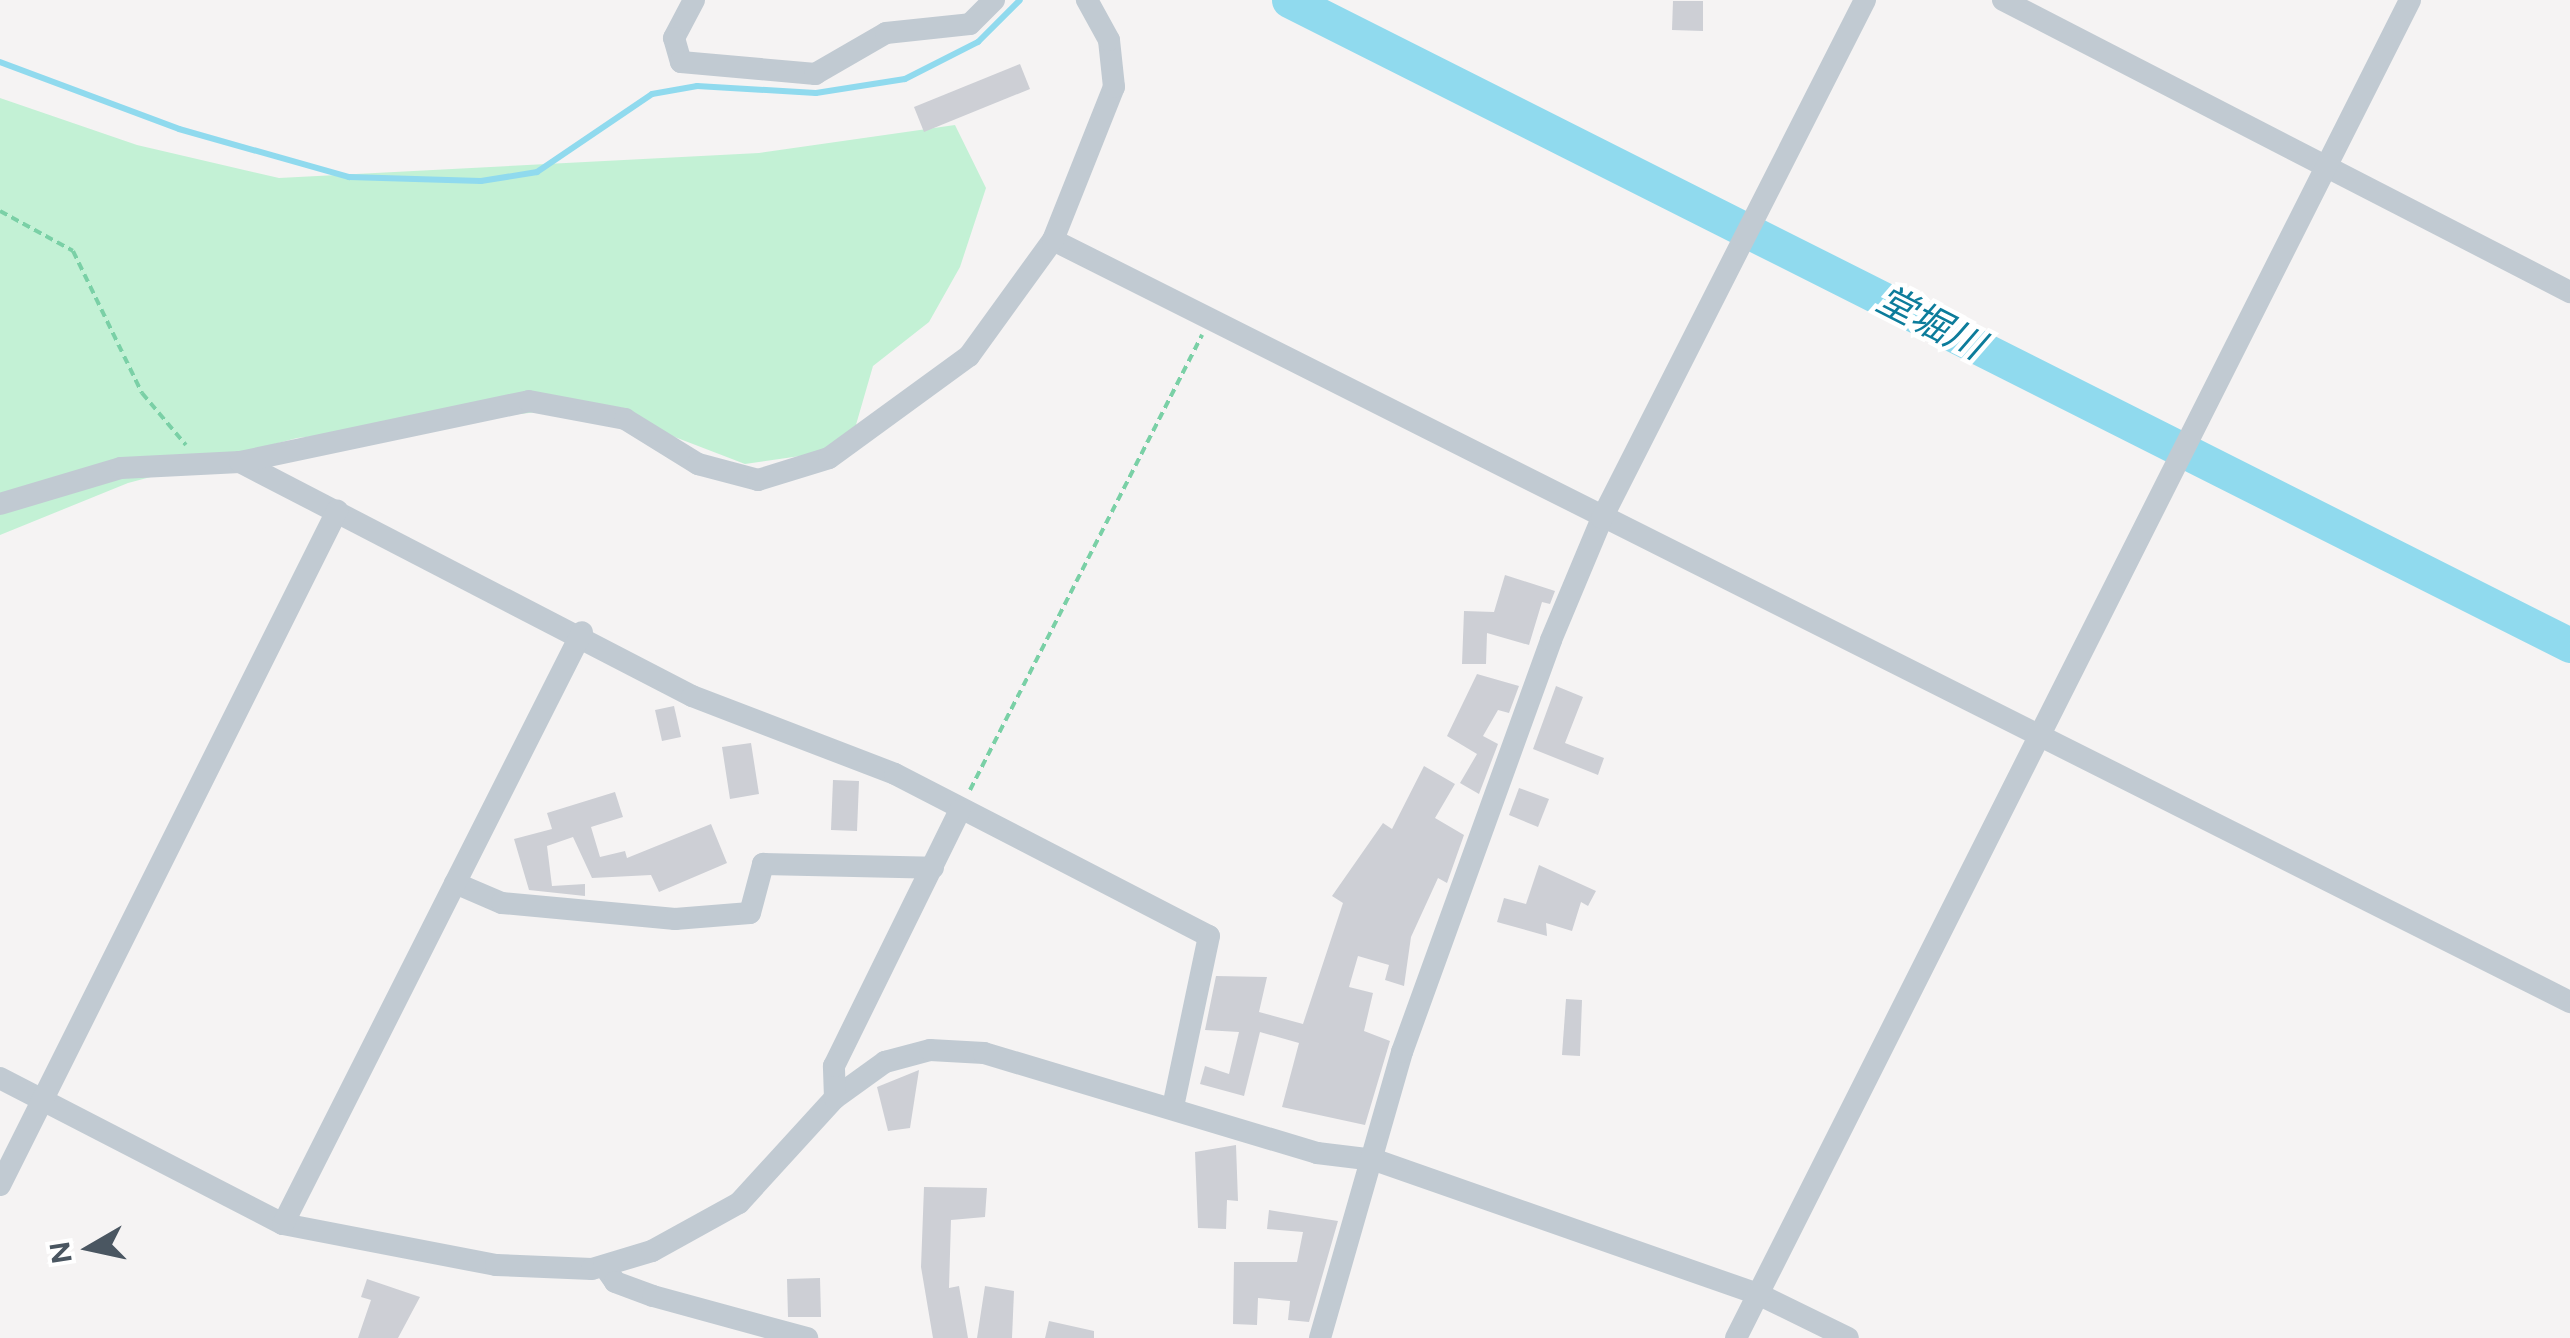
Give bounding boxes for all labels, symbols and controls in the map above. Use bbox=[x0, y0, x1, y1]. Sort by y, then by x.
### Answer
water label: 堂堀川 bbox=[1869, 277, 1991, 369]
north arrow bbox=[40, 1198, 140, 1298]
text: N bbox=[42, 1239, 79, 1266]

